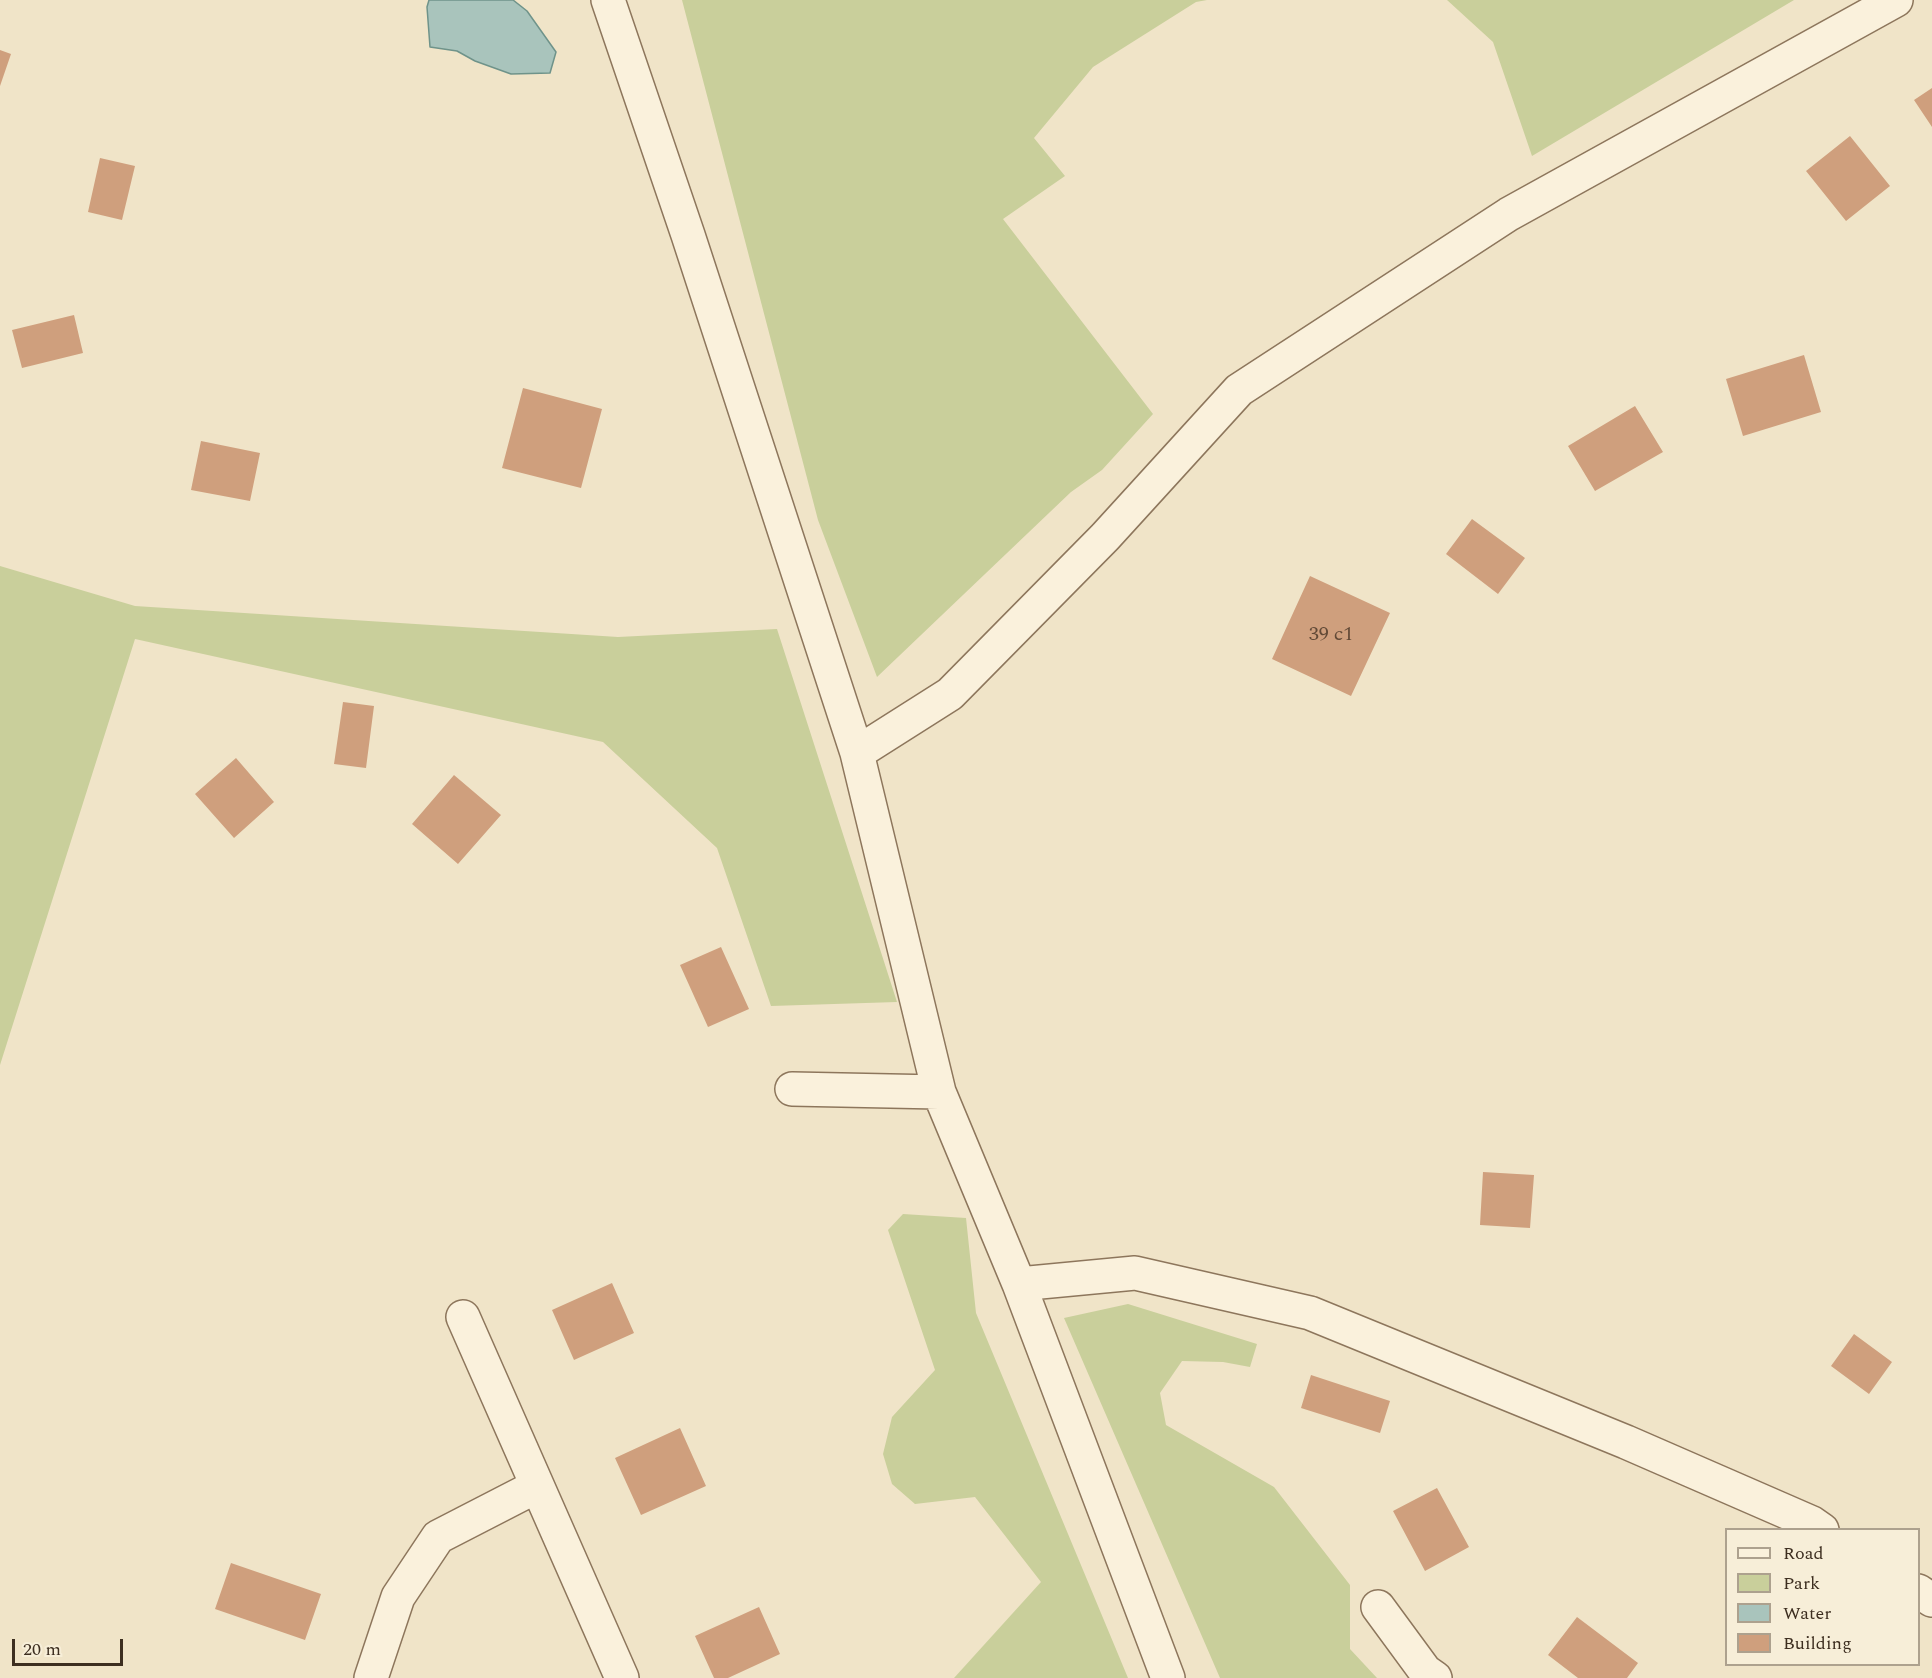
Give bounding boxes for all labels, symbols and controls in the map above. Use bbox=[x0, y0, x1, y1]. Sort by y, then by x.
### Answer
house number: 39 с1 bbox=[1309, 624, 1353, 648]
legend bbox=[1725, 1528, 1920, 1666]
text: Road bbox=[1783, 1540, 1824, 1567]
text: Park bbox=[1783, 1570, 1820, 1597]
text: Water bbox=[1783, 1600, 1831, 1627]
scale bar bbox=[15, 1627, 126, 1665]
text: Building bbox=[1783, 1630, 1852, 1657]
text: 20 m bbox=[23, 1636, 61, 1663]

